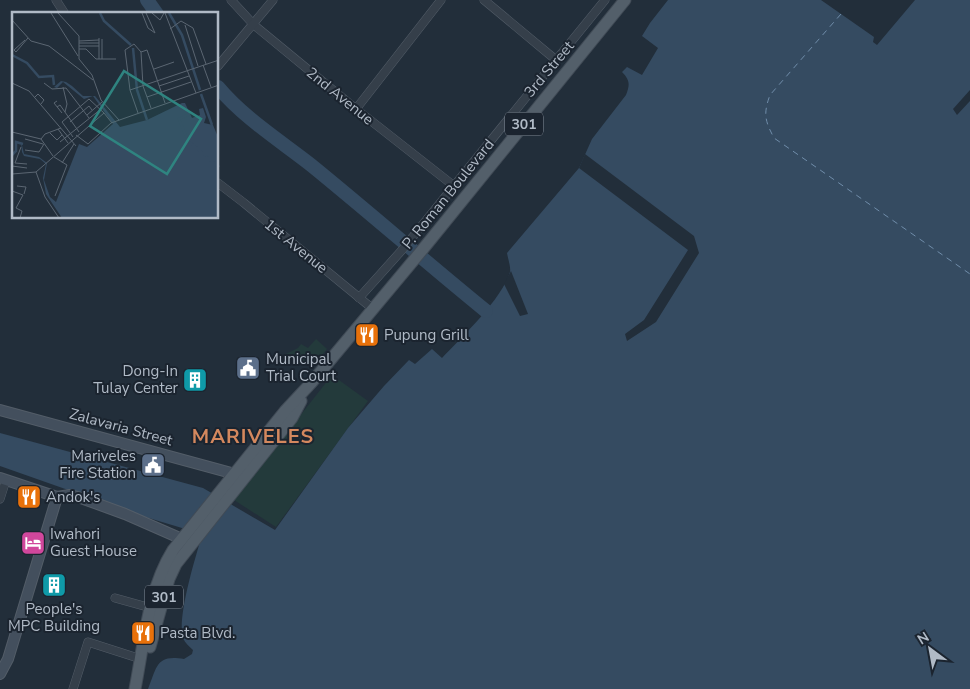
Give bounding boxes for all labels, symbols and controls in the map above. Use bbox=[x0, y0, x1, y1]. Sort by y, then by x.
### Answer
inset map bbox=[12, 12, 219, 219]
street label: 3rd Street bbox=[520, 36, 579, 101]
street label: 2nd Avenue bbox=[302, 63, 378, 129]
road number: 301 bbox=[505, 112, 543, 136]
street label: P. Roman Boulevard bbox=[397, 135, 499, 253]
street label: 1st Avenue bbox=[260, 214, 332, 278]
restaurant icon: Pupung Grill bbox=[354, 322, 380, 348]
place label: Pupung Grill bbox=[384, 325, 469, 345]
place label: Municipal Trial Court bbox=[266, 349, 337, 386]
public building icon: Municipal Trial Court bbox=[235, 355, 261, 381]
place label: Dong-In Tulay Center bbox=[93, 361, 179, 398]
building icon: Dong-In Tulay Center bbox=[182, 367, 208, 393]
street label: Zalavaria Street bbox=[67, 404, 176, 451]
district label: MARIVELES bbox=[192, 423, 314, 450]
place label: Mariveles Fire Station bbox=[59, 446, 136, 483]
public building icon: Mariveles Fire Station bbox=[140, 452, 166, 478]
restaurant icon: Andok's bbox=[16, 484, 42, 510]
place label: Andok's bbox=[46, 487, 101, 507]
place label: Iwahori Guest House bbox=[50, 524, 137, 561]
hotel icon: Iwahori Guest House bbox=[20, 530, 46, 556]
building icon: People's MPC Building bbox=[41, 572, 67, 598]
road number: 301 bbox=[145, 586, 183, 608]
place label: People's MPC Building bbox=[8, 599, 100, 636]
restaurant icon: Pasta Blvd. bbox=[130, 620, 156, 646]
place label: Pasta Blvd. bbox=[160, 623, 235, 643]
north arrow bbox=[905, 624, 955, 674]
text: N bbox=[914, 628, 933, 649]

